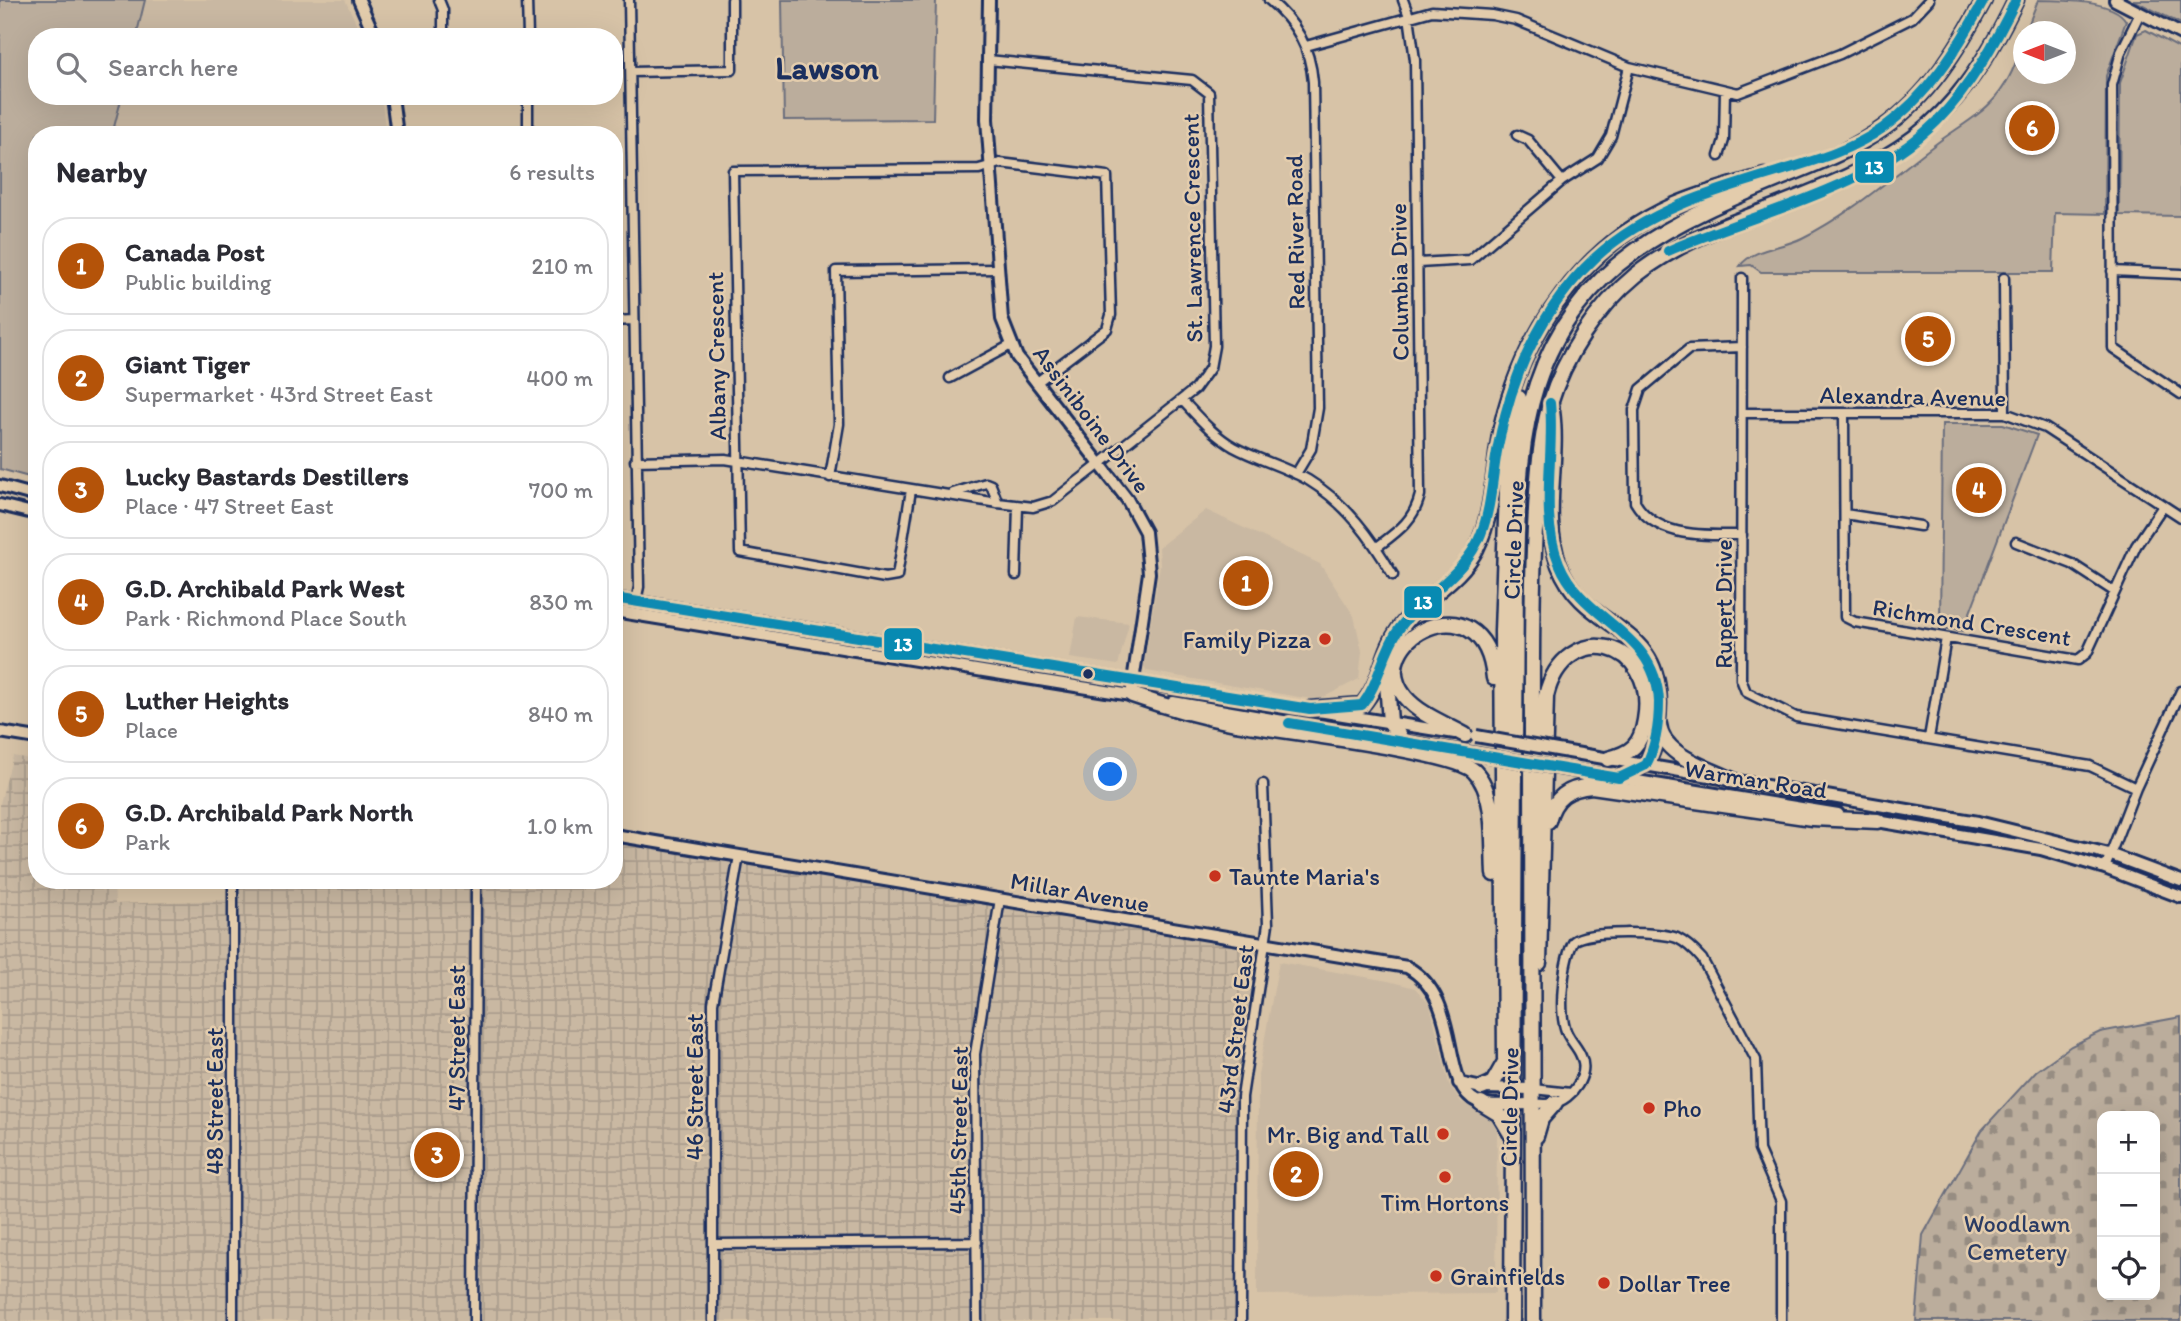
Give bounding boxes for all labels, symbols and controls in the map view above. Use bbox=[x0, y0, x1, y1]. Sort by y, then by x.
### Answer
north arrow bbox=[2013, 21, 2076, 84]
search box bbox=[28, 28, 623, 105]
icon: search bbox=[52, 48, 90, 86]
district label: Lawson bbox=[775, 49, 879, 87]
text: Search here bbox=[108, 51, 238, 83]
pin: 6 bbox=[2009, 102, 2055, 154]
street label: St. Lawrence Crescent bbox=[1176, 113, 1208, 343]
line badge: 13 bbox=[1854, 150, 1895, 184]
text: Nearby bbox=[56, 153, 147, 190]
street label: Red River Road bbox=[1279, 154, 1311, 310]
text: 13 bbox=[1864, 156, 1884, 179]
text: 6 results bbox=[509, 158, 595, 186]
street label: Columbia Drive bbox=[1383, 203, 1415, 361]
text: Canada Post bbox=[125, 236, 265, 268]
text: 1 bbox=[76, 252, 86, 280]
text: 210 m bbox=[532, 252, 593, 280]
text: Public building bbox=[125, 268, 271, 296]
street label: Albany Crescent bbox=[700, 271, 732, 441]
pin: 5 bbox=[1905, 313, 1951, 365]
street label: Assiniboine Drive bbox=[1027, 340, 1157, 498]
text: Giant Tiger bbox=[125, 348, 250, 380]
text: 2 bbox=[75, 364, 87, 392]
text: 400 m bbox=[526, 364, 593, 392]
text: Supermarket · 43rd Street East bbox=[125, 380, 433, 408]
street label: Alexandra Avenue bbox=[1819, 380, 2007, 412]
text: Lucky Bastards Destillers bbox=[125, 460, 409, 492]
pin: 4 bbox=[1956, 464, 2002, 516]
text: 3 bbox=[75, 476, 87, 504]
text: 700 m bbox=[529, 476, 593, 504]
street label: Circle Drive bbox=[1496, 480, 1530, 600]
text: Place · 47 Street East bbox=[125, 492, 334, 520]
street label: Rupert Drive bbox=[1709, 539, 1738, 669]
pin: 1 bbox=[1223, 557, 1269, 609]
text: G.D. Archibald Park West bbox=[125, 572, 405, 604]
line badge: 13 bbox=[1403, 585, 1443, 619]
text: 4 bbox=[74, 588, 88, 616]
text: 830 m bbox=[529, 588, 593, 616]
text: 13 bbox=[1413, 591, 1433, 614]
street label: Richmond Crescent bbox=[1871, 592, 2073, 652]
text: Park · Richmond Place South bbox=[125, 604, 407, 632]
place label: Family Pizza bbox=[1183, 625, 1311, 654]
line badge: 13 bbox=[883, 627, 923, 661]
marker: Family Pizza bbox=[1317, 631, 1333, 647]
text: 13 bbox=[893, 633, 913, 656]
unlabelled marker bbox=[1081, 667, 1095, 681]
text: Luther Heights bbox=[125, 684, 289, 716]
text: 5 bbox=[75, 700, 87, 728]
text: 840 m bbox=[528, 700, 593, 728]
text: Place bbox=[125, 716, 178, 744]
street label: Warman Road bbox=[1682, 753, 1830, 805]
your location bbox=[1093, 757, 1127, 791]
text: G.D. Archibald Park North bbox=[125, 796, 413, 828]
text: 6 bbox=[75, 812, 87, 840]
text: 1.0 km bbox=[527, 812, 593, 840]
text: Park bbox=[125, 828, 170, 856]
place label: Taunte Maria's bbox=[1229, 862, 1380, 891]
street label: Millar Avenue bbox=[1008, 866, 1152, 918]
marker: Taunte Maria's bbox=[1207, 868, 1223, 884]
street label: 43rd Street East bbox=[1210, 943, 1260, 1115]
street label: 47 Street East bbox=[442, 965, 471, 1111]
street label: 46 Street East bbox=[680, 1014, 709, 1160]
street label: 48 Street East bbox=[200, 1027, 229, 1175]
street label: 45th Street East bbox=[942, 1046, 974, 1214]
street label: Circle Drive bbox=[1493, 1047, 1525, 1167]
place label: Pho bbox=[1663, 1094, 1702, 1123]
marker: Pho bbox=[1641, 1100, 1657, 1116]
map controls bbox=[2097, 1111, 2160, 1300]
button: + bbox=[2097, 1111, 2160, 1174]
place label: Mr. Big and Tall bbox=[1267, 1120, 1429, 1149]
marker: Mr. Big and Tall bbox=[1435, 1126, 1451, 1142]
pin: 3 bbox=[414, 1129, 460, 1181]
pin: 2 bbox=[1273, 1148, 1319, 1200]
marker: Tim Hortons bbox=[1437, 1169, 1453, 1185]
button: − bbox=[2097, 1174, 2160, 1237]
place label: Tim Hortons bbox=[1381, 1188, 1509, 1217]
park label: Woodlawn Cemetery bbox=[1964, 1209, 2071, 1266]
button: locate bbox=[2097, 1237, 2160, 1300]
place label: Grainfields bbox=[1450, 1262, 1565, 1291]
marker: Grainfields bbox=[1428, 1268, 1444, 1284]
place label: Dollar Tree bbox=[1618, 1269, 1731, 1298]
marker: Dollar Tree bbox=[1596, 1275, 1612, 1291]

